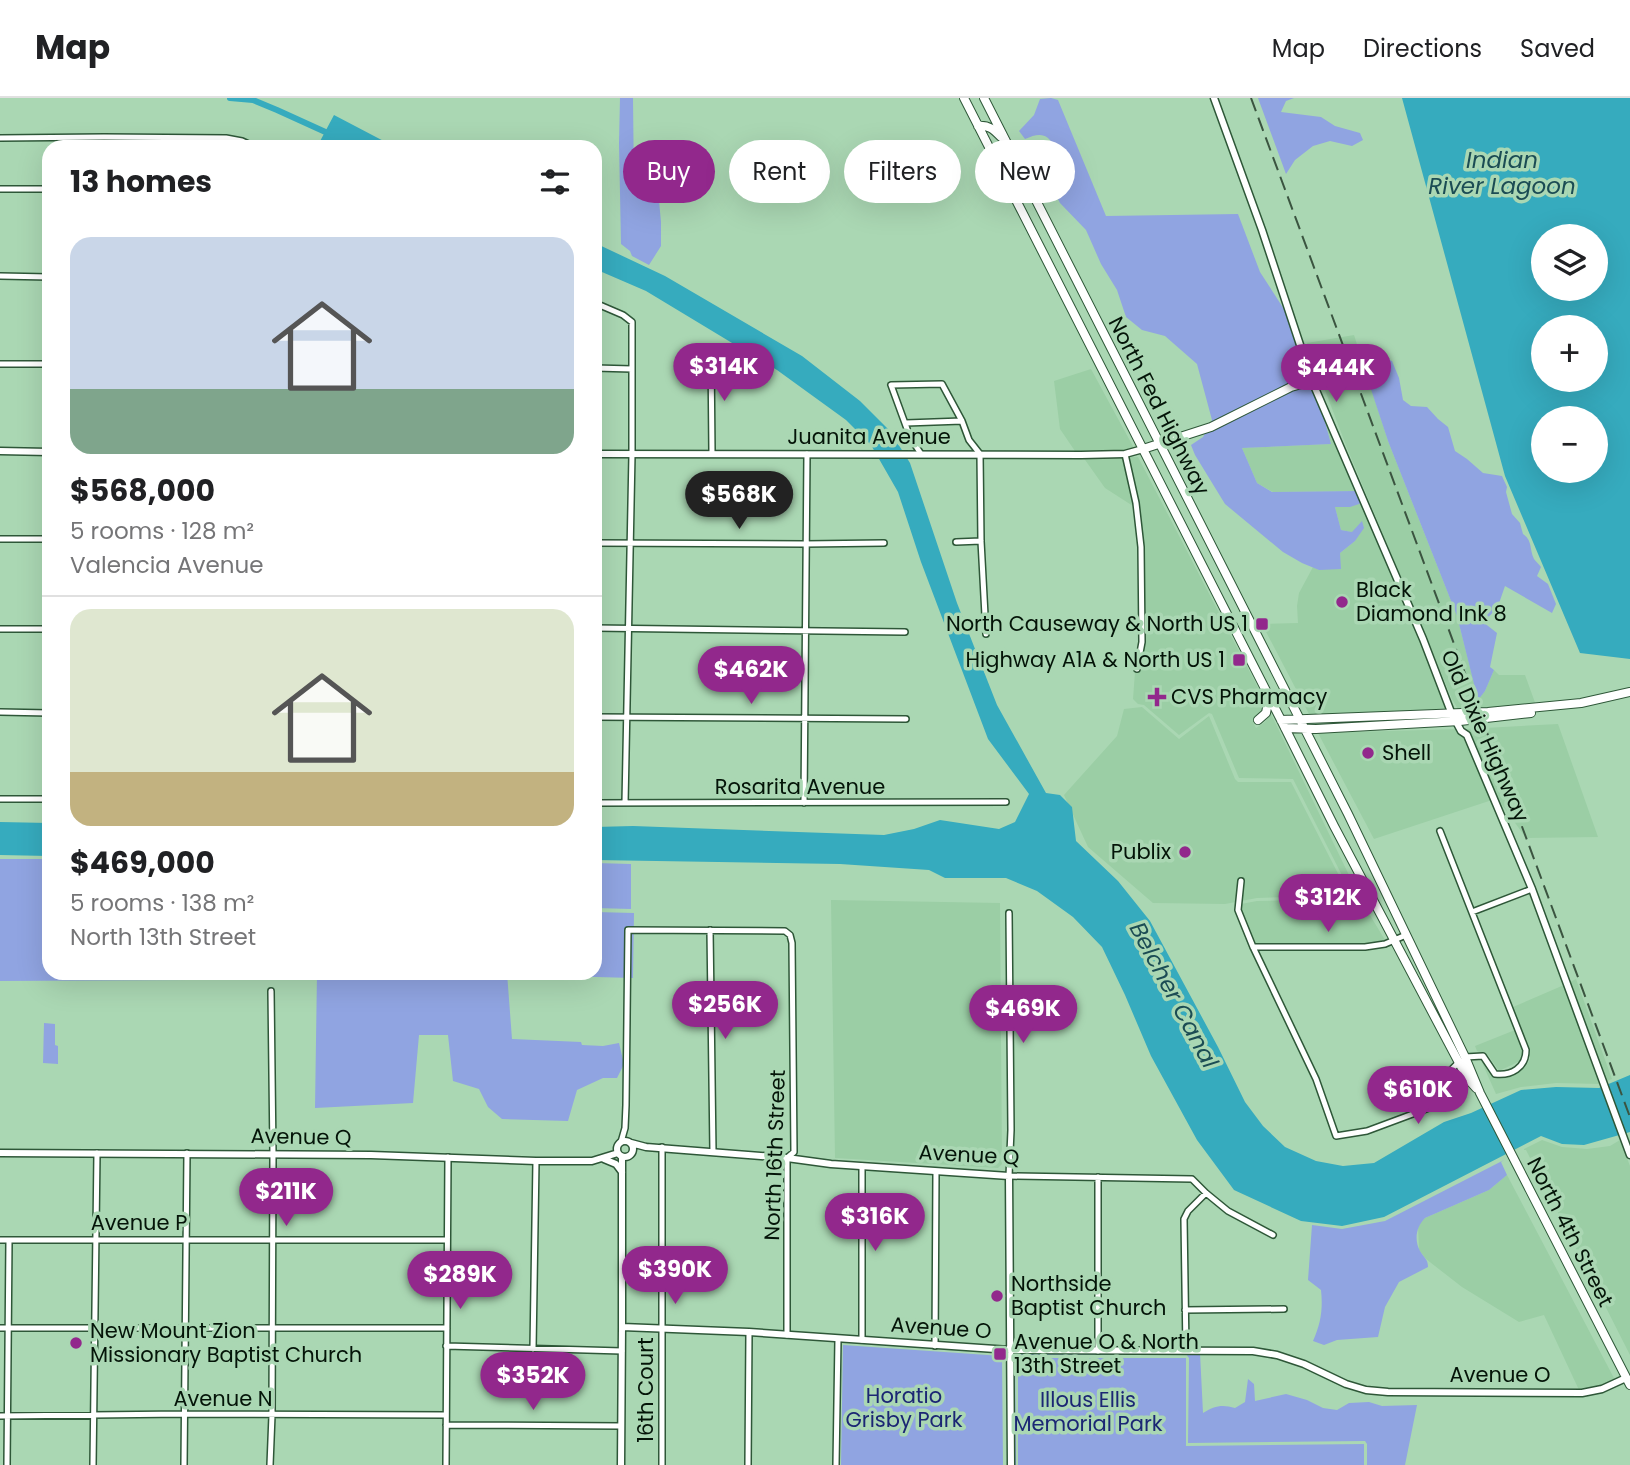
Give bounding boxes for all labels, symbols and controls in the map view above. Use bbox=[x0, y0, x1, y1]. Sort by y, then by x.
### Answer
text: Map bbox=[35, 24, 110, 71]
text: Map bbox=[1272, 32, 1325, 65]
text: Directions bbox=[1363, 32, 1482, 65]
text: Saved bbox=[1520, 32, 1595, 65]
chip: Buy bbox=[623, 140, 715, 203]
chip: Rent bbox=[729, 140, 830, 203]
chip: Filters bbox=[844, 140, 961, 203]
chip: New bbox=[975, 140, 1075, 203]
water label: Indian River Lagoon bbox=[1428, 144, 1576, 202]
text: 13 homes bbox=[70, 160, 212, 203]
icon: filters bbox=[536, 163, 574, 201]
map controls bbox=[1531, 224, 1608, 483]
button: layers bbox=[1531, 224, 1608, 301]
icon: home bbox=[259, 283, 385, 409]
street label: North Fed Highway bbox=[1102, 312, 1217, 500]
button: + bbox=[1531, 315, 1608, 392]
pin: $314K bbox=[675, 344, 773, 403]
pin: $444K bbox=[1287, 344, 1385, 404]
text: $314K bbox=[689, 350, 759, 382]
text: $444K bbox=[1297, 351, 1375, 383]
button: − bbox=[1531, 406, 1608, 483]
street label: Juanita Avenue bbox=[787, 422, 951, 451]
text: $568,000 bbox=[70, 469, 215, 512]
pin: $568K bbox=[690, 472, 788, 531]
text: $568K bbox=[701, 478, 777, 510]
text: 5 rooms · 128 m² bbox=[70, 515, 254, 547]
text: Valencia Avenue bbox=[70, 549, 263, 581]
place label: Black Diamond Ink 8 bbox=[1356, 575, 1507, 628]
marker: Black Diamond Ink 8 bbox=[1334, 594, 1350, 610]
place label: North Causeway & North US 1 bbox=[946, 609, 1248, 638]
marker: North Causeway & North US 1 bbox=[1254, 616, 1270, 632]
place label: Highway A1A & North US 1 bbox=[966, 645, 1225, 674]
street label: Old Dixie Highway bbox=[1434, 645, 1537, 827]
pin: $462K bbox=[702, 646, 800, 706]
marker: Highway A1A & North US 1 bbox=[1231, 652, 1247, 668]
text: $462K bbox=[714, 653, 788, 685]
icon: home bbox=[259, 655, 385, 781]
place label: CVS Pharmacy bbox=[1171, 682, 1328, 711]
marker: CVS Pharmacy bbox=[1149, 689, 1165, 705]
place label: Shell bbox=[1382, 738, 1431, 767]
marker: Shell bbox=[1360, 745, 1376, 761]
street label: Rosarita Avenue bbox=[715, 772, 885, 801]
place label: Publix bbox=[1111, 837, 1171, 866]
text: $469,000 bbox=[70, 841, 215, 884]
marker: Publix bbox=[1177, 844, 1193, 860]
pin: $312K bbox=[1279, 874, 1377, 934]
text: $312K bbox=[1295, 881, 1361, 913]
text: 5 rooms · 138 m² bbox=[70, 887, 254, 919]
water label: Belcher Canal bbox=[1122, 916, 1226, 1074]
text: North 13th Street bbox=[70, 921, 256, 953]
pin: $256K bbox=[676, 982, 774, 1041]
pin: $469K bbox=[974, 986, 1072, 1045]
text: $256K bbox=[688, 988, 762, 1020]
text: $469K bbox=[985, 992, 1061, 1024]
pin: $610K bbox=[1369, 1066, 1467, 1126]
street label: North 16th Street bbox=[757, 1069, 792, 1241]
text: $610K bbox=[1383, 1073, 1453, 1105]
street label: Avenue Q bbox=[250, 1121, 352, 1152]
street label: Avenue Q bbox=[918, 1137, 1020, 1172]
street label: North 4th Street bbox=[1520, 1152, 1621, 1311]
pin: $211K bbox=[237, 1168, 335, 1228]
text: $211K bbox=[255, 1175, 317, 1207]
pin: $316K bbox=[826, 1194, 924, 1253]
text: $316K bbox=[841, 1200, 909, 1232]
street label: Avenue P bbox=[91, 1208, 187, 1237]
pin: $390K bbox=[626, 1246, 724, 1306]
pin: $289K bbox=[411, 1252, 509, 1311]
text: $390K bbox=[638, 1253, 712, 1285]
text: $289K bbox=[423, 1258, 497, 1290]
place label: Northside Baptist Church bbox=[1011, 1269, 1166, 1322]
marker: Northside Baptist Church bbox=[989, 1288, 1005, 1304]
street label: Avenue O bbox=[890, 1310, 992, 1345]
place label: New Mount Zion Missionary Baptist Church bbox=[90, 1316, 362, 1369]
place label: Avenue O & North 13th Street bbox=[1014, 1327, 1199, 1380]
marker: New Mount Zion Missionary Baptist Church bbox=[68, 1335, 84, 1351]
street label: 16th Court bbox=[631, 1337, 660, 1443]
marker: Avenue O & North 13th Street bbox=[992, 1346, 1008, 1362]
pin: $352K bbox=[484, 1352, 582, 1412]
text: $352K bbox=[496, 1359, 570, 1391]
street label: Avenue O bbox=[1450, 1360, 1550, 1389]
park label: Horatio Grisby Park bbox=[846, 1381, 963, 1434]
street label: Avenue N bbox=[173, 1384, 273, 1413]
park label: Illous Ellis Memorial Park bbox=[1013, 1385, 1163, 1438]

